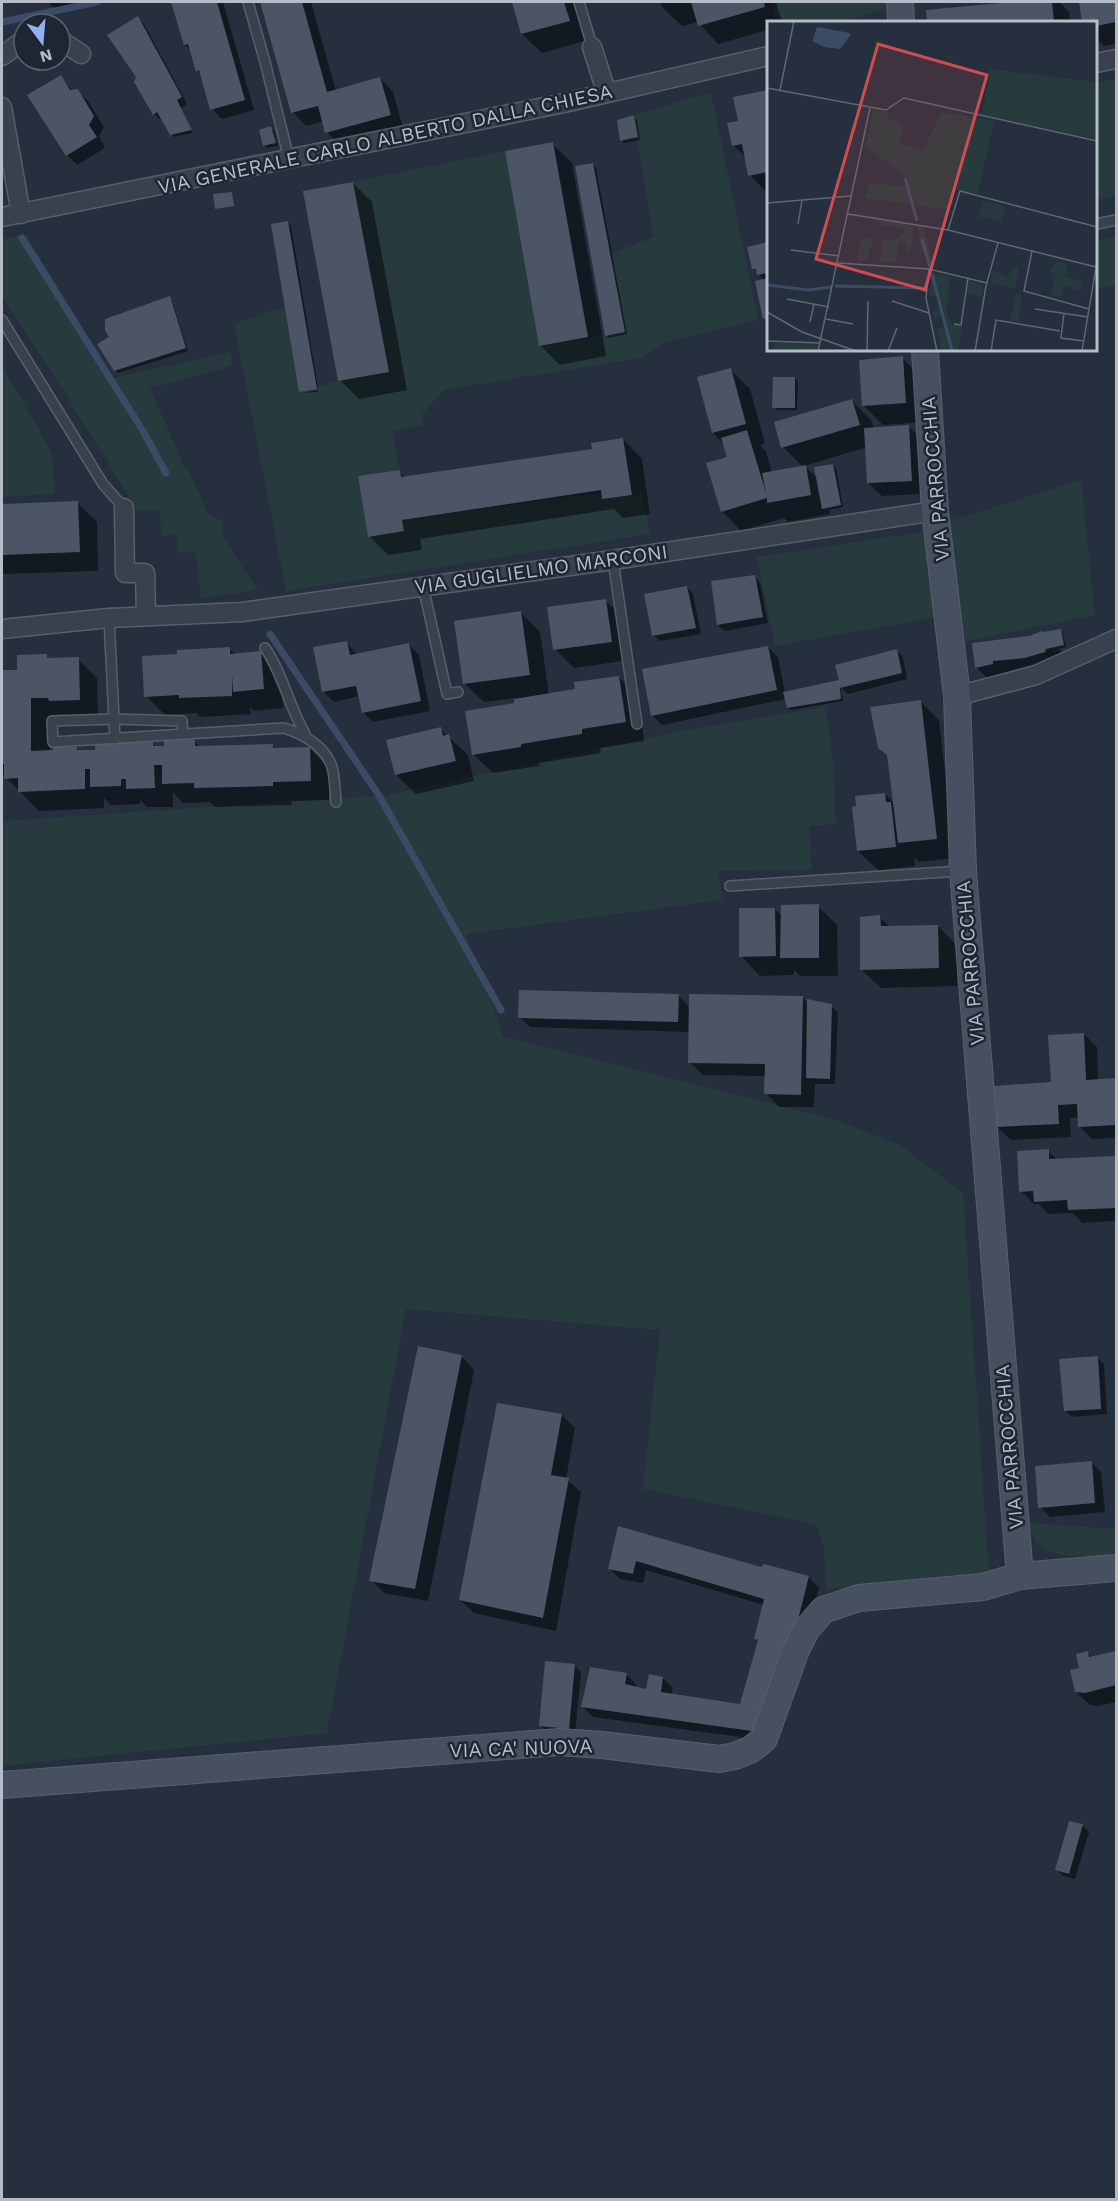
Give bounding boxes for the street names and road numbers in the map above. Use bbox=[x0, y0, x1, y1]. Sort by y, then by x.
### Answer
street label: VIA GENERALE CARLO ALBERTO DALLA CHIESA bbox=[156, 79, 614, 199]
street label: VIA PARROCCHIA bbox=[916, 396, 954, 562]
street label: VIA GUGLIELMO MARCONI bbox=[413, 539, 669, 599]
street label: VIA PARROCCHIA bbox=[951, 880, 989, 1046]
street label: VIA PARROCCHIA bbox=[990, 1364, 1028, 1530]
street label: VIA CA' NUOVA bbox=[449, 1734, 593, 1762]

